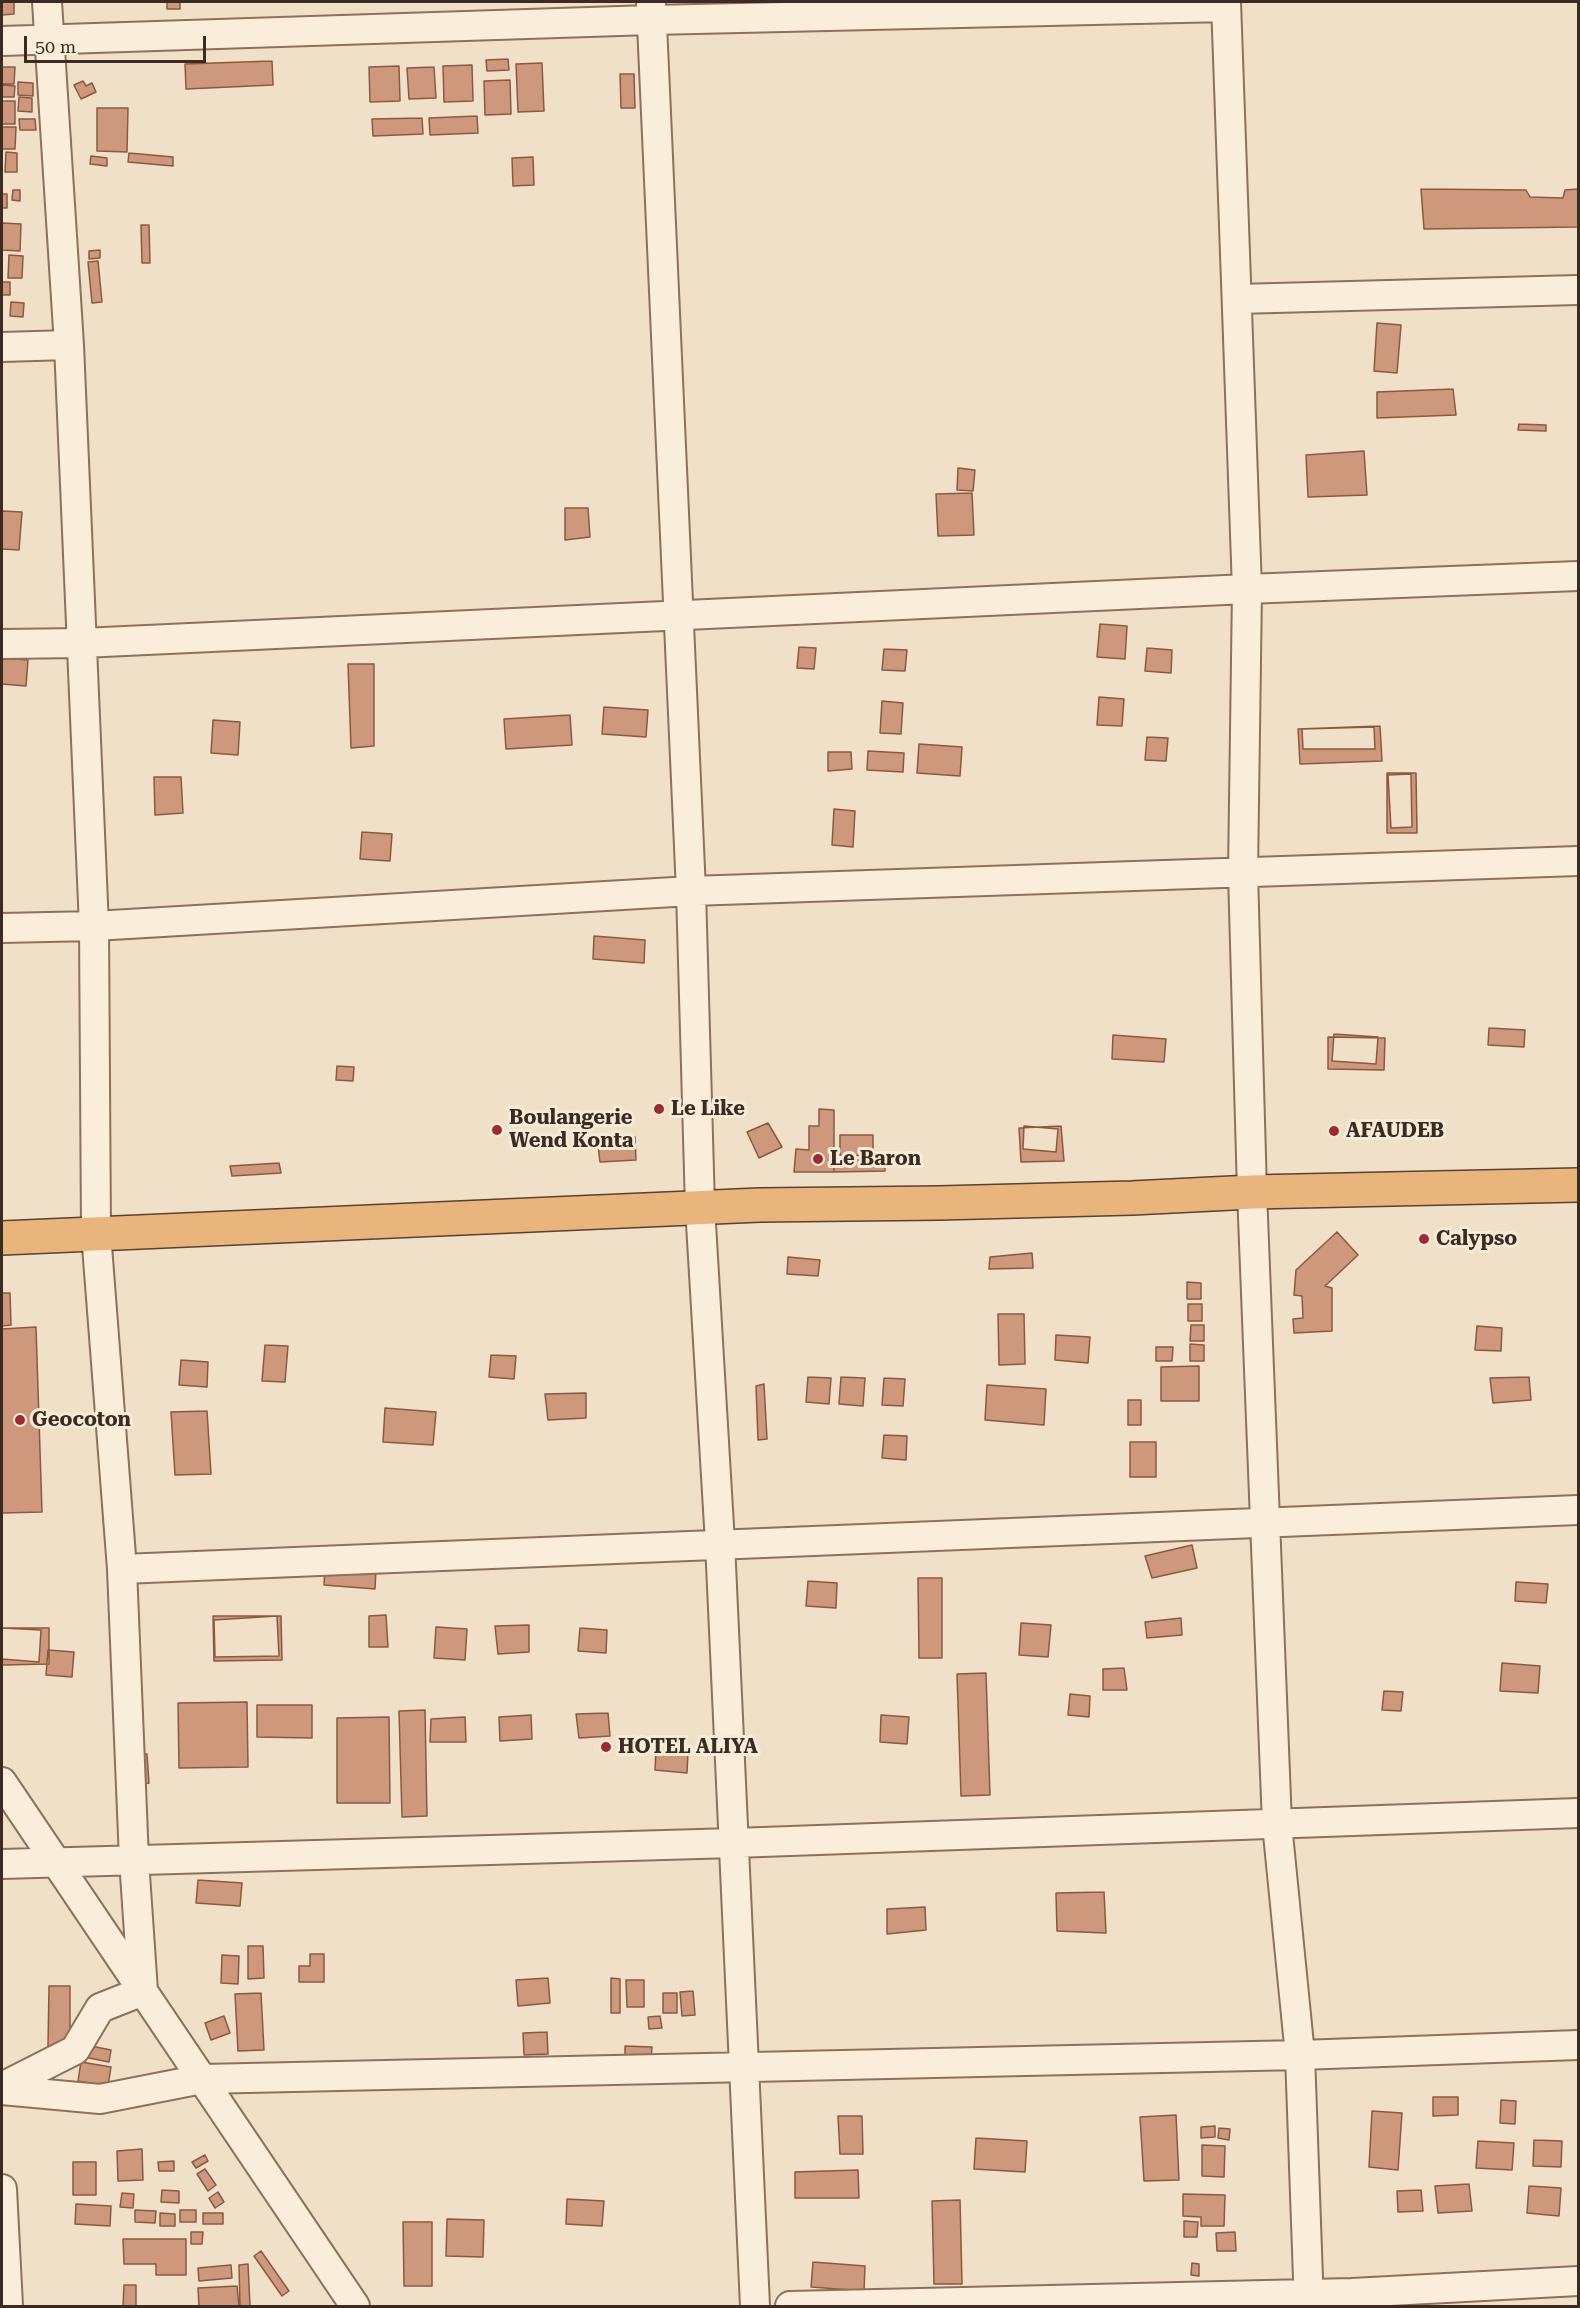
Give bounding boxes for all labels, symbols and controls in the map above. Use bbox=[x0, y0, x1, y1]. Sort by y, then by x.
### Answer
scale bar bbox=[27, 24, 208, 62]
text: 50 m bbox=[35, 36, 76, 57]
place label: Le Like bbox=[671, 1097, 745, 1121]
marker: Le Like bbox=[652, 1102, 666, 1116]
place label: Boulangerie Wend Konta bbox=[509, 1106, 634, 1153]
place label: AFAUDEB bbox=[1346, 1119, 1444, 1143]
marker: Boulangerie Wend Konta bbox=[490, 1123, 504, 1137]
marker: AFAUDEB bbox=[1327, 1124, 1341, 1138]
place label: Le Baron bbox=[830, 1147, 921, 1171]
marker: Le Baron bbox=[811, 1152, 825, 1166]
place label: Calypso bbox=[1436, 1227, 1517, 1251]
marker: Calypso bbox=[1417, 1232, 1431, 1246]
place label: Geocoton bbox=[32, 1408, 131, 1432]
marker: Geocoton bbox=[13, 1413, 27, 1427]
place label: HOTEL ALIYA bbox=[618, 1735, 758, 1759]
marker: HOTEL ALIYA bbox=[599, 1740, 613, 1754]

